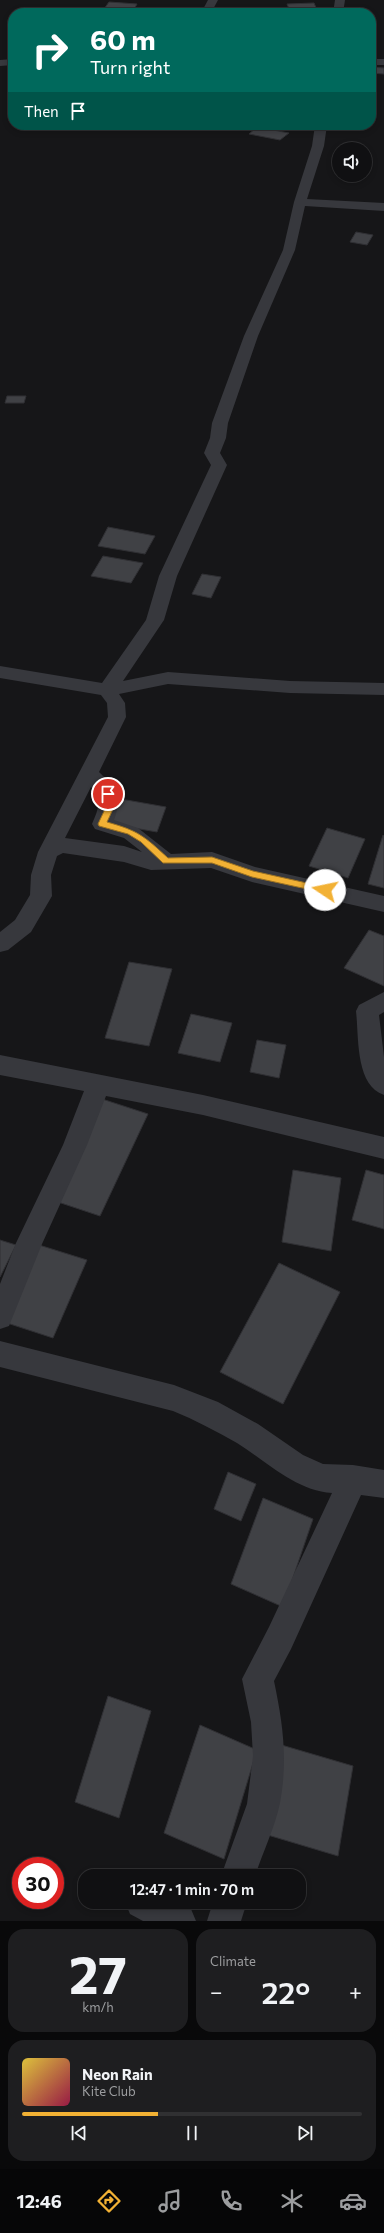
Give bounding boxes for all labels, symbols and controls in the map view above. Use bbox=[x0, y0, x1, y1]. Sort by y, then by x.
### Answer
text: 60 m bbox=[90, 22, 156, 56]
icon: right bbox=[24, 24, 76, 76]
text: Turn right bbox=[90, 56, 170, 78]
icon: arrive bbox=[67, 100, 89, 122]
text: Then bbox=[24, 102, 59, 120]
map controls bbox=[332, 142, 372, 182]
button: sound bbox=[332, 142, 372, 182]
pin bbox=[91, 777, 125, 811]
icon: arrive bbox=[97, 783, 119, 805]
position arrow bbox=[304, 869, 346, 911]
speed limit sign: 30 bbox=[12, 1857, 64, 1909]
text: 12:47 · 1 min · 70 m bbox=[130, 1880, 254, 1898]
text: 27 bbox=[69, 1941, 127, 2005]
text: Climate bbox=[210, 1953, 256, 1969]
text: 22° bbox=[261, 1973, 310, 2010]
text: − bbox=[210, 1978, 223, 2005]
text: + bbox=[349, 1978, 362, 2005]
text: km/h bbox=[82, 1999, 114, 2015]
text: Neon Rain bbox=[82, 2065, 153, 2083]
text: Kite Club bbox=[82, 2083, 136, 2099]
icon: previous bbox=[68, 2122, 90, 2144]
icon: pause bbox=[181, 2122, 203, 2144]
icon: next bbox=[294, 2122, 316, 2144]
icon: directions bbox=[95, 2187, 123, 2215]
icon: music bbox=[156, 2187, 184, 2215]
icon: phone bbox=[217, 2187, 245, 2215]
icon: climate bbox=[278, 2187, 306, 2215]
icon: car bbox=[339, 2187, 367, 2215]
text: 12:46 bbox=[17, 2190, 62, 2212]

